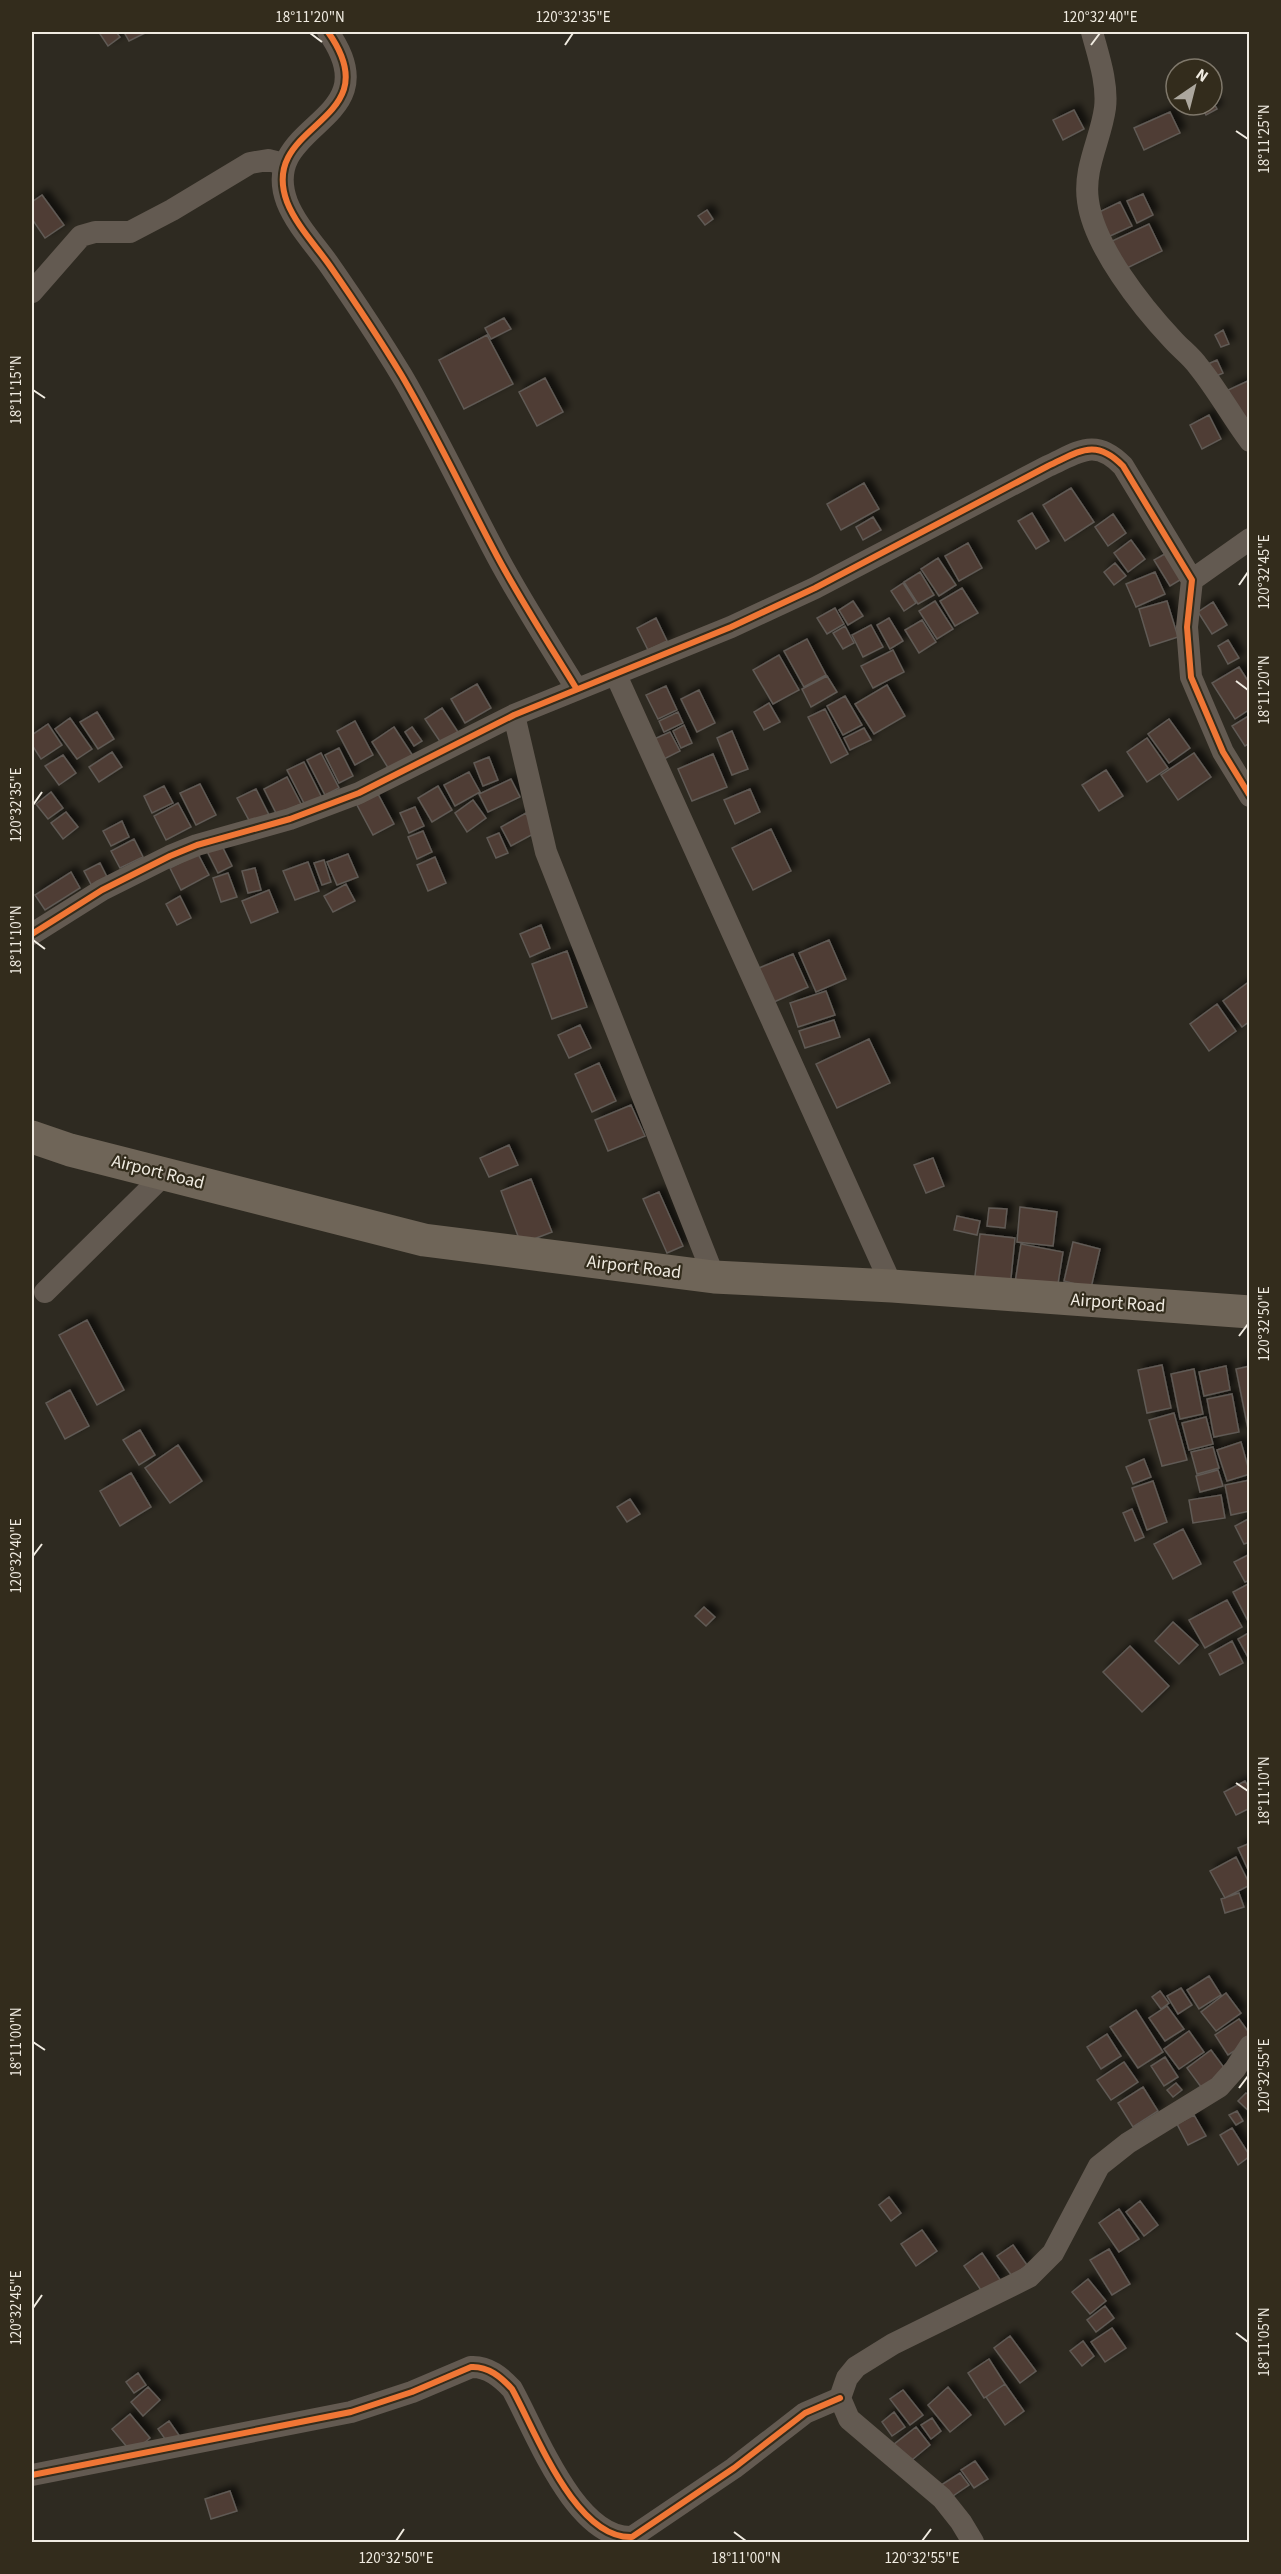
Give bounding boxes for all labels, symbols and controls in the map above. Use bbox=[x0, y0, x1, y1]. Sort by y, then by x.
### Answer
text: 18°11'20"N bbox=[275, 7, 345, 28]
text: 120°32'35"E bbox=[535, 7, 611, 28]
text: 120°32'40"E bbox=[1062, 7, 1138, 28]
north arrow bbox=[1164, 57, 1224, 117]
text: N bbox=[1191, 63, 1213, 88]
text: 18°11'25"N bbox=[1254, 104, 1275, 174]
text: 18°11'15"N bbox=[6, 355, 27, 425]
text: 120°32'45"E bbox=[1254, 534, 1275, 610]
text: 18°11'20"N bbox=[1254, 655, 1275, 725]
text: 120°32'35"E bbox=[6, 767, 27, 843]
text: 18°11'10"N bbox=[6, 905, 27, 975]
street label: Airport Road bbox=[109, 1148, 207, 1196]
street label: Airport Road bbox=[585, 1249, 683, 1285]
text: 120°32'50"E bbox=[1254, 1286, 1275, 1362]
street label: Airport Road bbox=[1070, 1287, 1166, 1319]
text: 120°32'40"E bbox=[6, 1518, 27, 1594]
text: 18°11'10"N bbox=[1254, 1756, 1275, 1826]
text: 18°11'00"N bbox=[6, 2007, 27, 2077]
text: 120°32'55"E bbox=[1254, 2038, 1275, 2114]
text: 120°32'45"E bbox=[6, 2270, 27, 2346]
text: 18°11'05"N bbox=[1254, 2307, 1275, 2377]
text: 120°32'50"E bbox=[358, 2548, 434, 2569]
text: 18°11'00"N bbox=[711, 2548, 781, 2569]
text: 120°32'55"E bbox=[884, 2548, 960, 2569]

